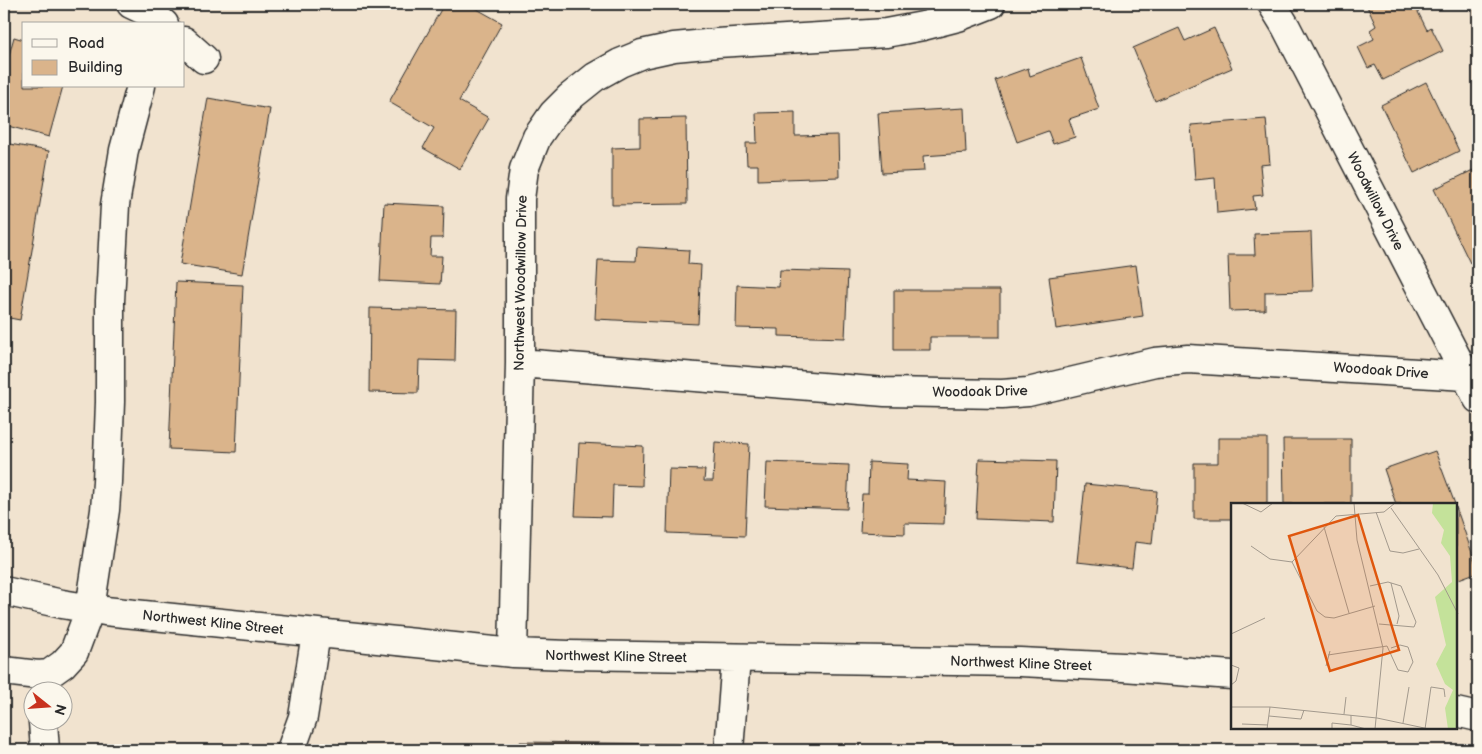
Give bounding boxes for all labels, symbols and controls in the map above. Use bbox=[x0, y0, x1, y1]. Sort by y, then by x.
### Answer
legend bbox=[22, 22, 185, 88]
text: Road bbox=[68, 34, 104, 53]
text: Building bbox=[68, 58, 123, 77]
street label: Woodwillow Drive bbox=[1343, 149, 1408, 253]
street label: Northwest Woodwillow Drive bbox=[510, 195, 531, 371]
street label: Woodoak Drive bbox=[1333, 359, 1429, 382]
street label: Woodoak Drive bbox=[932, 382, 1028, 401]
inset map bbox=[1231, 503, 1457, 729]
street label: Northwest Kline Street bbox=[142, 607, 285, 638]
street label: Northwest Kline Street bbox=[545, 647, 688, 666]
street label: Northwest Kline Street bbox=[950, 653, 1093, 674]
north arrow bbox=[22, 682, 72, 732]
text: N bbox=[50, 702, 70, 717]

